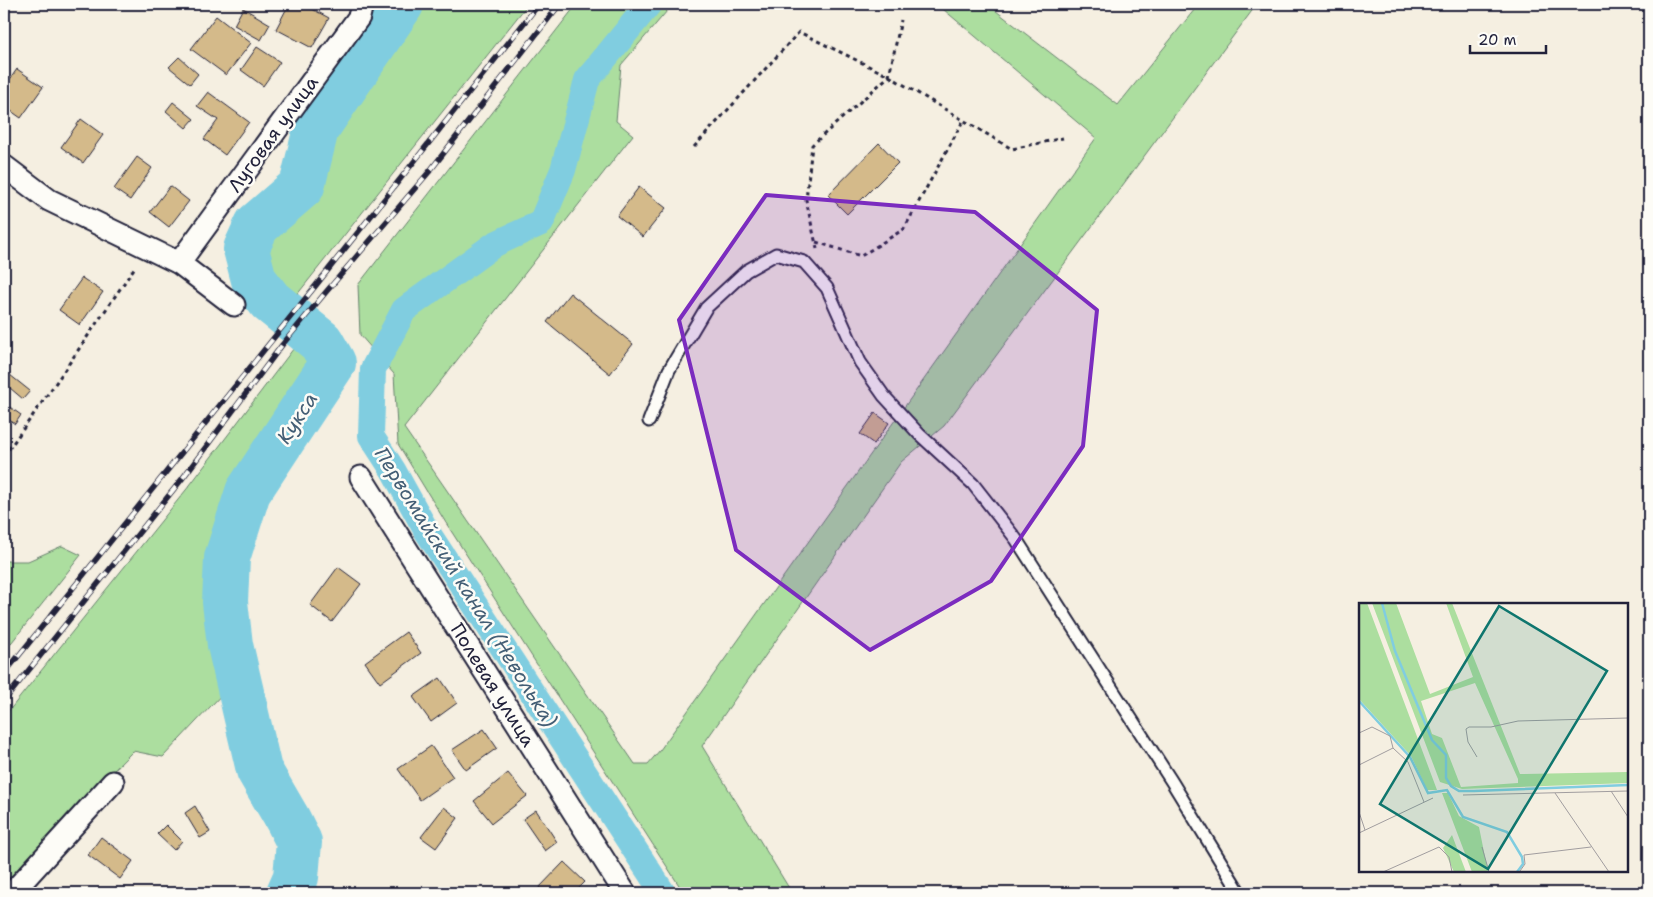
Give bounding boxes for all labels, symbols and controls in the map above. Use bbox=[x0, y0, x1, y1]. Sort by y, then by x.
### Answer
scale bar bbox=[1470, 22, 1547, 54]
text: 20 m bbox=[1478, 30, 1517, 50]
street label: Луговая улица bbox=[222, 71, 324, 197]
water label: Кукса bbox=[271, 387, 323, 449]
water label: Первомайский канал (Неволька) bbox=[369, 442, 563, 732]
inset map bbox=[1359, 603, 1628, 872]
street label: Полевая улица bbox=[445, 619, 541, 752]

